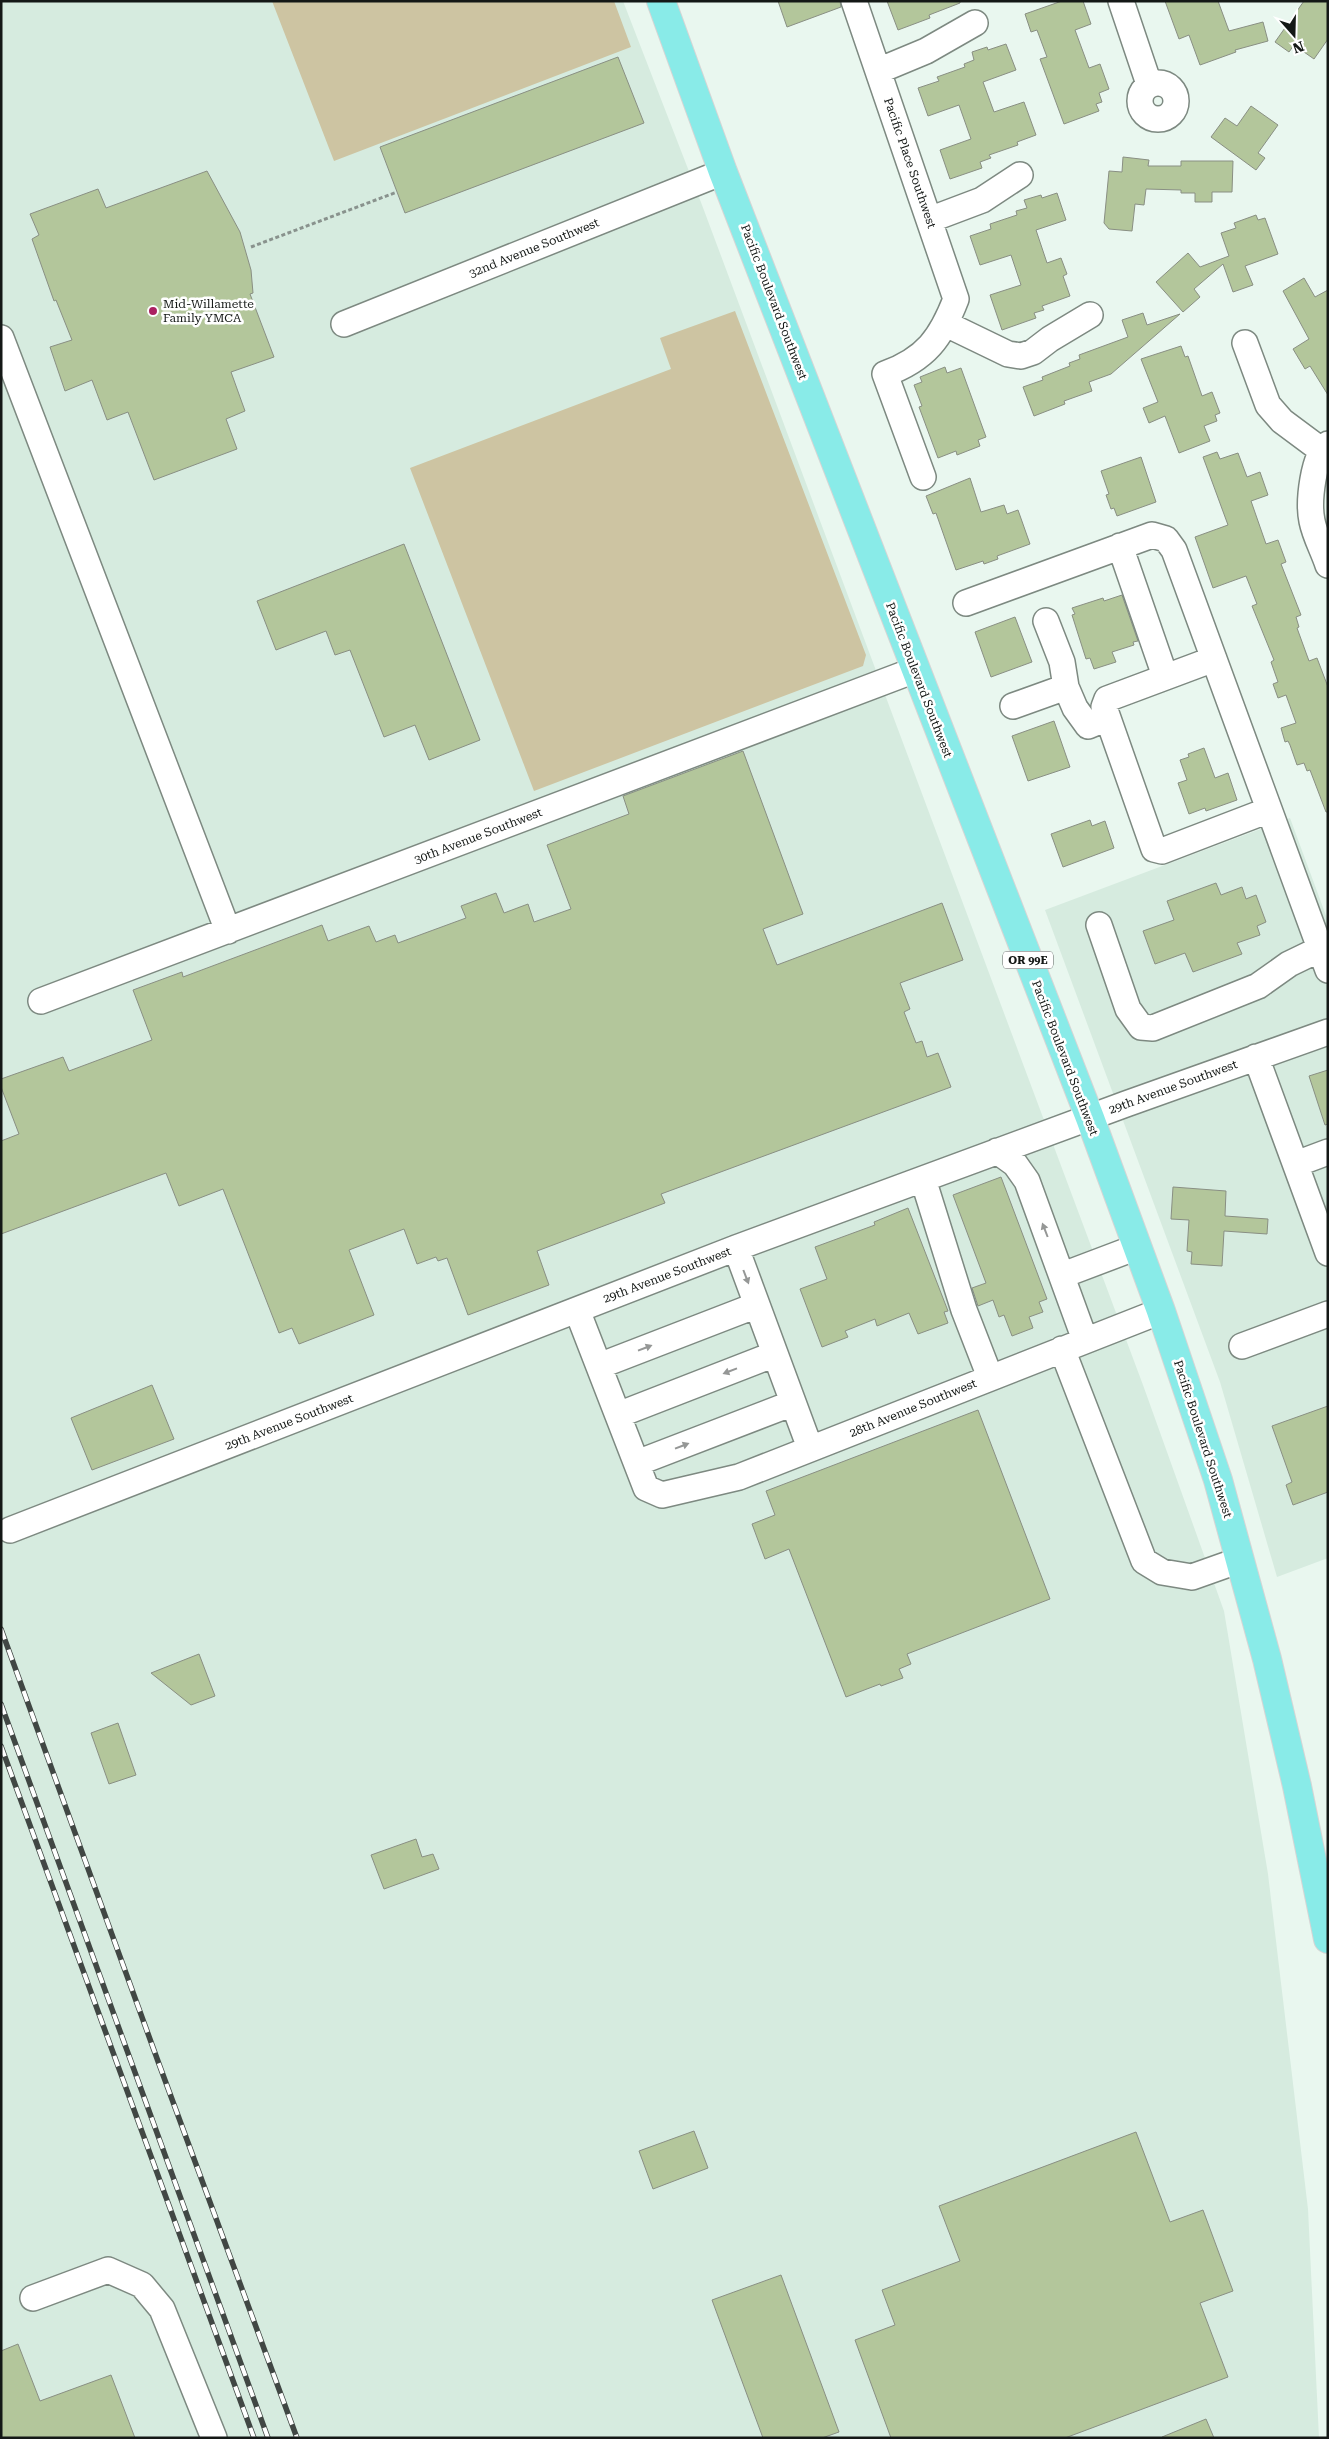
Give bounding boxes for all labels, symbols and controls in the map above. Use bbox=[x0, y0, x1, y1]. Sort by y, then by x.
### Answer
north arrow bbox=[1269, 10, 1319, 60]
text: N bbox=[1290, 38, 1306, 57]
street label: Pacific Place Southwest bbox=[881, 96, 939, 231]
street label: 32nd Avenue Southwest bbox=[467, 215, 602, 281]
street label: Pacific Boulevard Southwest bbox=[738, 222, 810, 382]
place label: Mid-Willamette Family YMCA bbox=[163, 297, 254, 325]
marker: Mid-Willamette Family YMCA bbox=[147, 305, 159, 317]
street label: Pacific Boulevard Southwest bbox=[883, 600, 955, 760]
street label: 30th Avenue Southwest bbox=[412, 805, 544, 867]
road number: OR 99E bbox=[1003, 952, 1053, 968]
street label: Pacific Boulevard Southwest bbox=[1029, 978, 1101, 1138]
street label: 29th Avenue Southwest bbox=[1107, 1057, 1240, 1117]
one-way arrow bbox=[1041, 1222, 1049, 1237]
street label: 29th Avenue Southwest bbox=[601, 1244, 733, 1306]
one-way arrow bbox=[743, 1269, 750, 1284]
one-way arrow bbox=[637, 1344, 652, 1351]
street label: Pacific Boulevard Southwest bbox=[1171, 1358, 1235, 1520]
one-way arrow bbox=[722, 1368, 737, 1375]
street label: 28th Avenue Southwest bbox=[847, 1376, 979, 1440]
street label: 29th Avenue Southwest bbox=[223, 1391, 355, 1453]
one-way arrow bbox=[675, 1441, 690, 1449]

